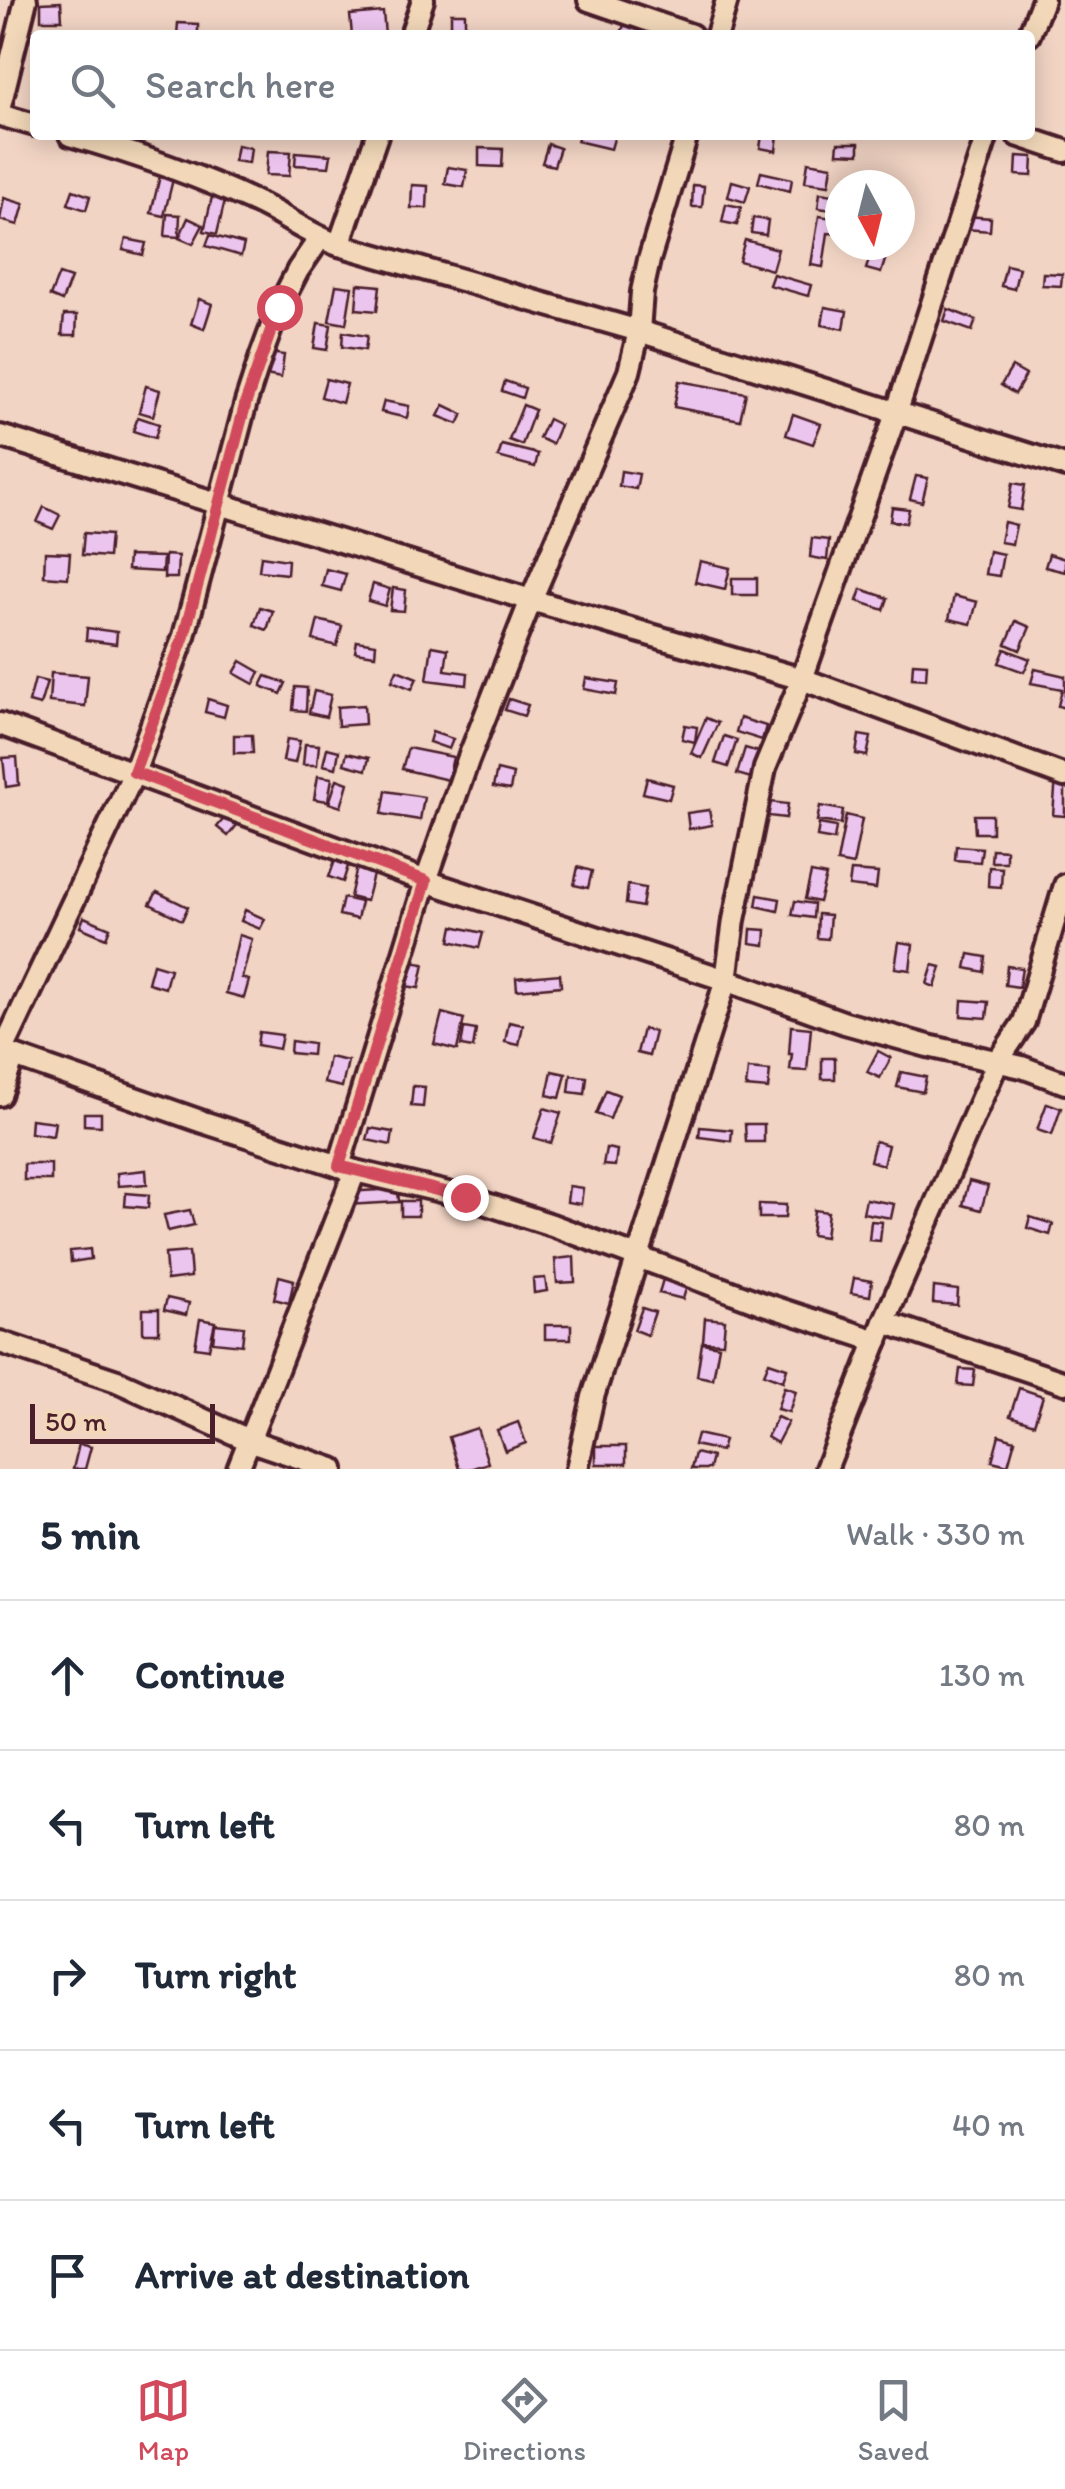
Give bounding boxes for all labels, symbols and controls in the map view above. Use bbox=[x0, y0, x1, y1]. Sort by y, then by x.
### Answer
search box bbox=[30, 30, 1035, 140]
icon: search bbox=[65, 58, 120, 113]
text: Search here bbox=[145, 62, 336, 108]
north arrow bbox=[825, 170, 915, 260]
route start bbox=[257, 285, 303, 331]
route end bbox=[443, 1175, 489, 1221]
scale bar bbox=[30, 1399, 215, 1444]
text: 50 m bbox=[45, 1404, 107, 1438]
text: 5 min bbox=[40, 1509, 140, 1560]
text: Walk · 330 m bbox=[846, 1515, 1025, 1553]
icon: ahead bbox=[40, 1648, 95, 1703]
text: Continue bbox=[135, 1652, 285, 1698]
text: 130 m bbox=[939, 1656, 1025, 1694]
icon: left bbox=[40, 1798, 95, 1853]
text: Turn left bbox=[135, 1802, 275, 1848]
text: 80 m bbox=[954, 1806, 1025, 1844]
icon: right bbox=[40, 1948, 95, 2003]
text: Turn right bbox=[135, 1952, 297, 1998]
text: 80 m bbox=[954, 1956, 1025, 1994]
icon: left bbox=[40, 2098, 95, 2153]
text: Turn left bbox=[135, 2102, 275, 2148]
text: 40 m bbox=[952, 2106, 1025, 2144]
icon: arrive bbox=[40, 2248, 95, 2303]
text: Arrive at destination bbox=[135, 2252, 470, 2298]
tab: Map bbox=[136, 2373, 191, 2467]
tab: Directions bbox=[463, 2373, 586, 2467]
tab: Saved bbox=[858, 2373, 929, 2467]

